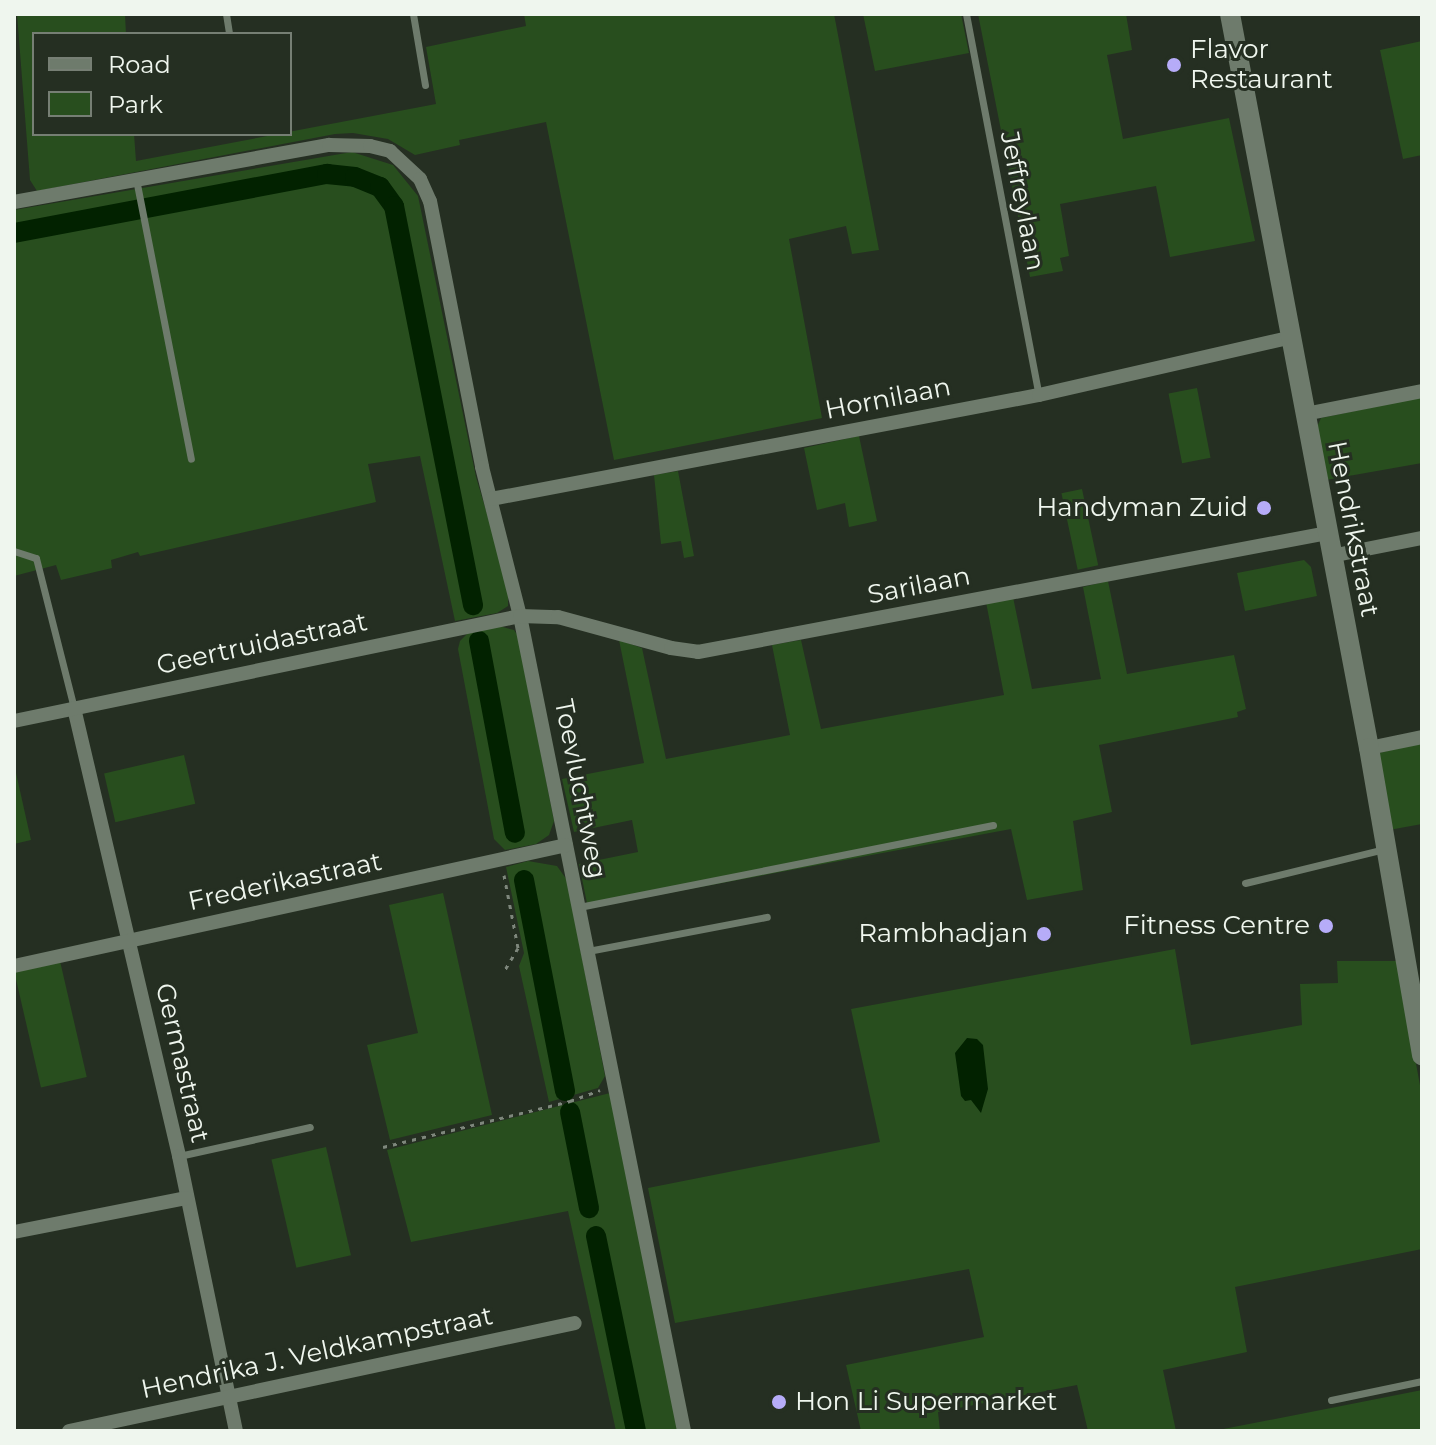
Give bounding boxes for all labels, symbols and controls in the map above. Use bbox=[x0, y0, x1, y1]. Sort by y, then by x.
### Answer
legend bbox=[32, 32, 292, 136]
place label: Flavor Restaurant bbox=[1190, 34, 1333, 96]
text: Road bbox=[108, 50, 171, 79]
marker: Flavor Restaurant bbox=[1165, 56, 1183, 74]
text: Park bbox=[108, 90, 163, 119]
street label: Jeffreylaan bbox=[993, 129, 1051, 273]
street label: Hornilaan bbox=[822, 372, 954, 426]
street label: Hendrikstraat bbox=[1321, 439, 1385, 619]
place label: Handyman Zuid bbox=[1036, 492, 1248, 524]
marker: Handyman Zuid bbox=[1255, 499, 1273, 517]
street label: Sarilaan bbox=[865, 561, 973, 611]
street label: Geertruidastraat bbox=[154, 606, 370, 682]
street label: Toevluchtweg bbox=[547, 697, 613, 881]
street label: Frederikastraat bbox=[185, 846, 385, 918]
place label: Fitness Centre bbox=[1123, 910, 1310, 942]
marker: Fitness Centre bbox=[1317, 917, 1335, 935]
place label: Rambhadjan bbox=[858, 918, 1028, 950]
marker: Rambhadjan bbox=[1035, 925, 1053, 943]
street label: Germastraat bbox=[148, 980, 216, 1146]
street label: Hendrika J. Veldkampstraat bbox=[138, 1300, 496, 1406]
place label: Hon Li Supermarket bbox=[795, 1386, 1057, 1418]
marker: Hon Li Supermarket bbox=[770, 1393, 788, 1411]

